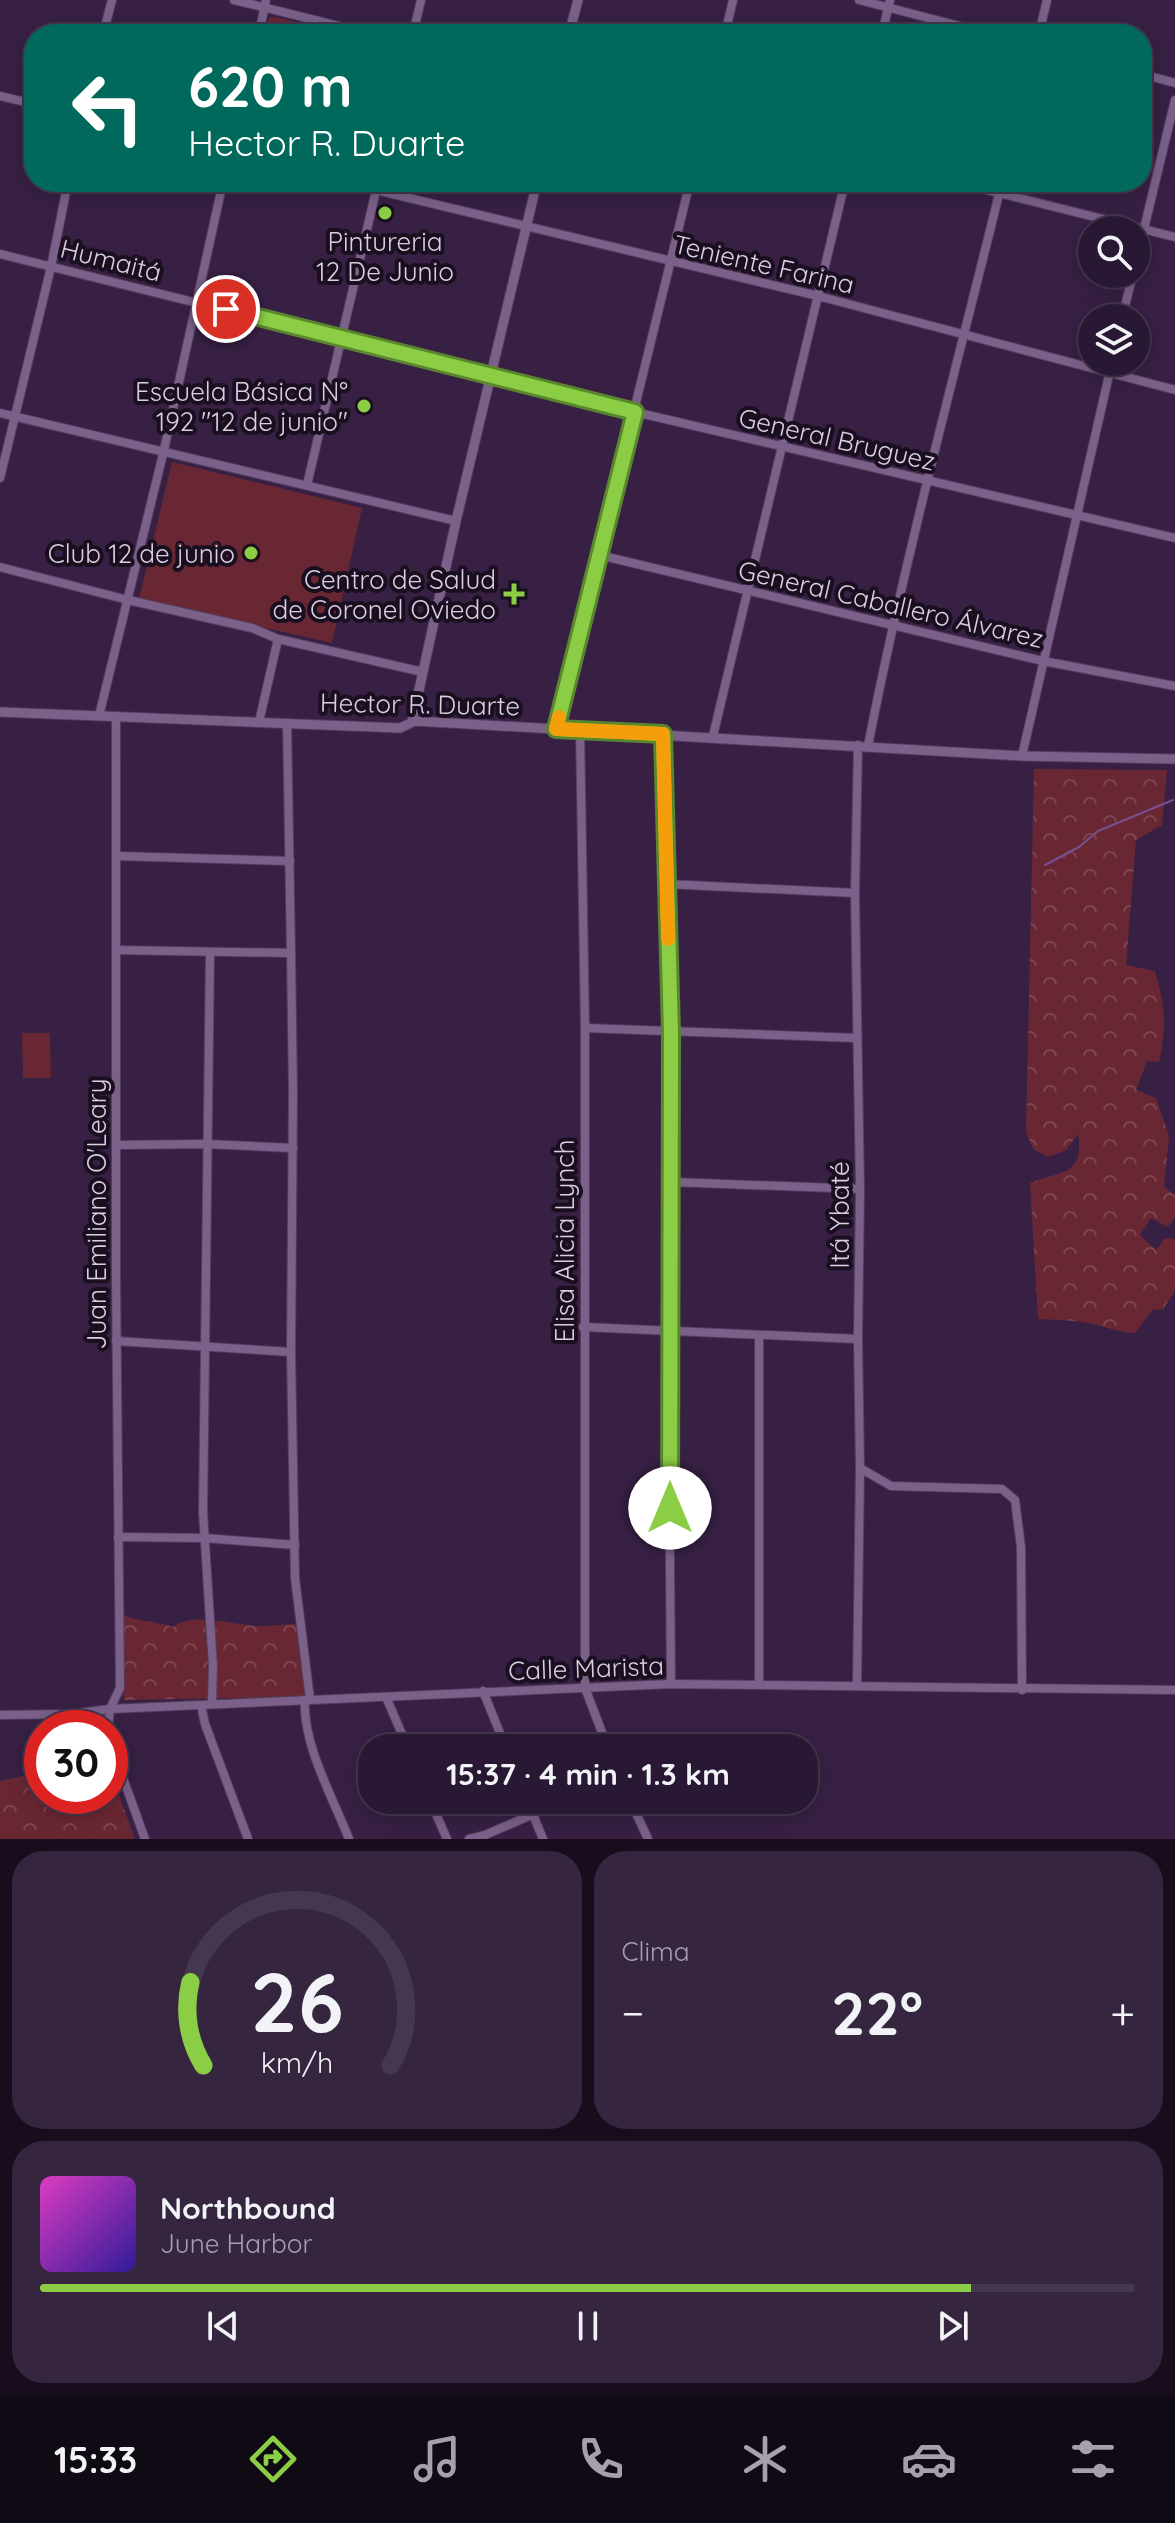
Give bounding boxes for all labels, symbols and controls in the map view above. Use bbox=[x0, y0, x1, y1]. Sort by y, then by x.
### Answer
text: 620 m bbox=[188, 51, 353, 121]
icon: left bbox=[56, 56, 160, 160]
text: Hector R. Duarte bbox=[188, 120, 465, 165]
marker: Pintureria 12 De Junio bbox=[376, 204, 394, 222]
map controls bbox=[1078, 216, 1150, 376]
button: search bbox=[1078, 216, 1150, 288]
place label: Pintureria 12 De Junio bbox=[316, 225, 454, 288]
street label: Teniente Farina bbox=[670, 227, 858, 301]
street label: Humaitá bbox=[57, 232, 165, 288]
pin bbox=[192, 275, 260, 343]
icon: arrive bbox=[204, 287, 248, 331]
button: layers bbox=[1078, 304, 1150, 376]
place label: Escuela Básica N° 192 "12 de junio" bbox=[135, 375, 348, 438]
marker: Escuela Básica N° 192 "12 de junio" bbox=[355, 397, 373, 415]
street label: General Bruguez bbox=[736, 400, 938, 478]
place label: Club 12 de junio bbox=[48, 537, 235, 570]
marker: Club 12 de junio bbox=[242, 544, 260, 562]
street label: General Caballero Álvarez bbox=[735, 553, 1047, 655]
place label: Centro de Salud de Coronel Oviedo bbox=[272, 563, 496, 626]
marker: Centro de Salud de Coronel Oviedo bbox=[503, 583, 525, 605]
street label: Hector R. Duarte bbox=[320, 686, 520, 722]
street label: Juan Emiliano O'Leary bbox=[80, 1079, 113, 1349]
street label: Elisa Alicia Lynch bbox=[548, 1139, 581, 1343]
street label: Itá Ybaté bbox=[823, 1161, 856, 1269]
position arrow bbox=[628, 1466, 712, 1550]
street label: Calle Marista bbox=[508, 1649, 664, 1687]
speed limit sign: 30 bbox=[24, 1710, 128, 1814]
text: 15:37 · 4 min · 1.3 km bbox=[446, 1755, 730, 1793]
text: Clima bbox=[622, 1935, 690, 1968]
text: 26 bbox=[250, 1949, 343, 2053]
text: 22° bbox=[831, 1975, 923, 2050]
text: − bbox=[622, 1985, 644, 2040]
text: + bbox=[1110, 1985, 1135, 2040]
text: km/h bbox=[260, 2044, 333, 2080]
text: Northbound bbox=[160, 2189, 336, 2227]
text: June Harbor bbox=[160, 2227, 312, 2260]
icon: previous bbox=[201, 2304, 245, 2348]
icon: pause bbox=[566, 2304, 610, 2348]
icon: next bbox=[931, 2304, 975, 2348]
icon: directions bbox=[245, 2431, 301, 2487]
icon: music bbox=[409, 2431, 465, 2487]
icon: phone bbox=[573, 2431, 629, 2487]
icon: climate bbox=[737, 2431, 793, 2487]
icon: car bbox=[901, 2431, 957, 2487]
icon: filters bbox=[1065, 2431, 1121, 2487]
text: 15:33 bbox=[54, 2437, 137, 2482]

